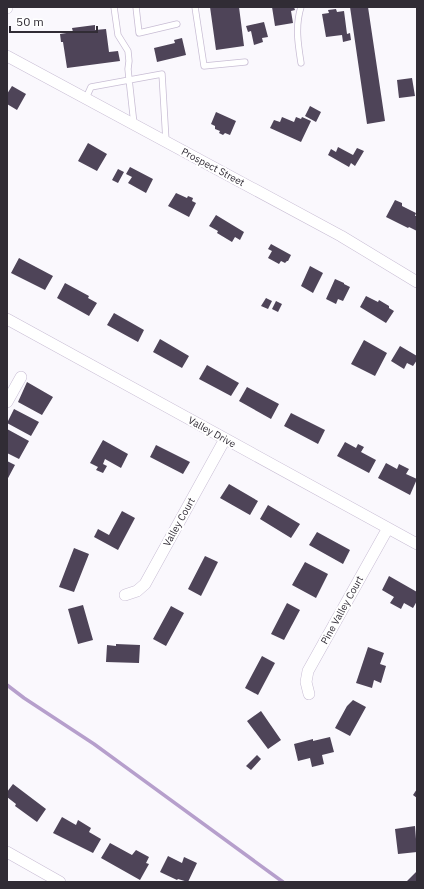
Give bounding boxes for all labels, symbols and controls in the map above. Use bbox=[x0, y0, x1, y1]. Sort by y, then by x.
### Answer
scale bar bbox=[10, 8, 97, 34]
text: 50 m bbox=[16, 14, 44, 29]
street label: Prospect Street bbox=[179, 145, 247, 189]
street label: Valley Drive bbox=[186, 414, 239, 451]
street label: Valley Court bbox=[160, 495, 198, 549]
street label: Pine Valley Court bbox=[318, 573, 366, 646]

